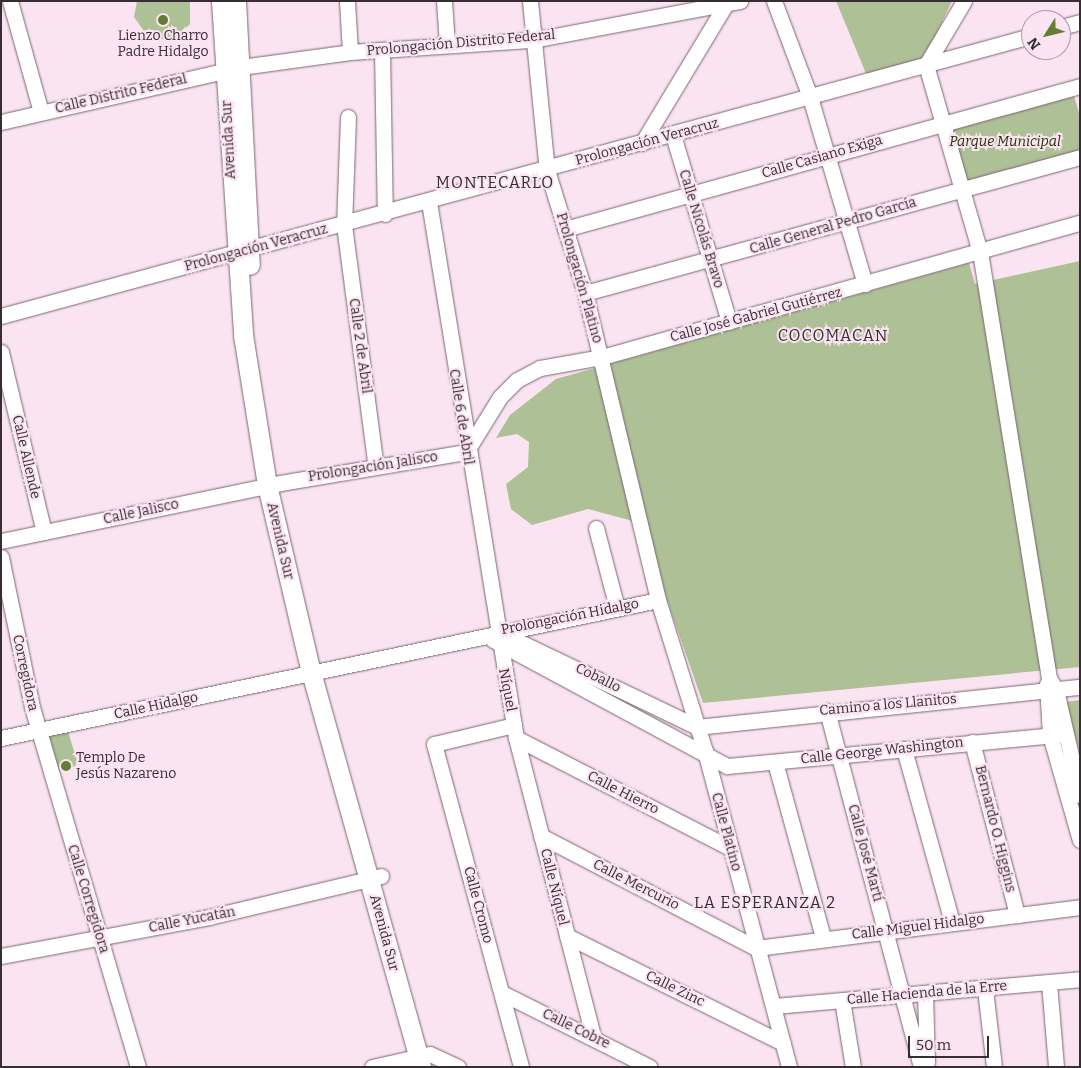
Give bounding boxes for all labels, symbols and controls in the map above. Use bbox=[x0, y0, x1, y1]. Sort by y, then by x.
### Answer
north arrow bbox=[1021, 10, 1071, 60]
marker: Lienzo Charro Padre Hidalgo bbox=[157, 14, 169, 26]
street label: Prolongación Distrito Federal bbox=[366, 26, 556, 60]
place label: Lienzo Charro Padre Hidalgo bbox=[117, 28, 209, 60]
text: N bbox=[1024, 34, 1044, 53]
street label: Calle Distrito Federal bbox=[53, 71, 189, 117]
street label: Avenida Sur bbox=[219, 100, 239, 180]
street label: Prolongación Veracruz bbox=[574, 115, 720, 169]
street label: Calle Casiano Exiga bbox=[760, 132, 884, 182]
park label: Parque Municipal bbox=[949, 134, 1061, 150]
street label: Calle Nicolás Bravo bbox=[675, 168, 727, 290]
district label: MONTECARLO bbox=[435, 173, 555, 193]
street label: Calle General Pedro García bbox=[748, 194, 918, 258]
street label: Prolongación Platino bbox=[552, 211, 606, 345]
street label: Prolongación Veracruz bbox=[183, 221, 329, 275]
street label: Calle José Gabriel Gutiérrez bbox=[668, 284, 844, 346]
street label: Calle 2 de Abril bbox=[345, 297, 375, 395]
district label: COCOMACAN bbox=[777, 326, 889, 346]
street label: Calle 6 de Abril bbox=[445, 368, 477, 466]
street label: Calle Allende bbox=[8, 414, 44, 500]
street label: Prolongación Jalisco bbox=[307, 448, 439, 486]
street label: Calle Jalisco bbox=[102, 496, 180, 528]
street label: Avenida Sur bbox=[263, 501, 297, 581]
street label: Prolongación Hidalgo bbox=[500, 595, 640, 639]
street label: Corregidora bbox=[9, 633, 41, 713]
street label: Coballo bbox=[572, 660, 624, 696]
street label: Níquel bbox=[495, 667, 519, 713]
street label: Calle Hidalgo bbox=[112, 689, 200, 723]
street label: Camino a los Llanitos bbox=[819, 691, 957, 719]
street label: Calle George Washington bbox=[800, 734, 964, 768]
place label: Templo De Jesús Nazareno bbox=[76, 750, 176, 782]
marker: Templo De Jesús Nazareno bbox=[60, 760, 72, 772]
street label: Bernardo O. Higgins bbox=[971, 764, 1019, 894]
street label: Calle Hierro bbox=[585, 768, 661, 818]
street label: Calle Platino bbox=[707, 791, 745, 873]
street label: Calle José Martí bbox=[844, 803, 886, 903]
street label: Calle Corregidora bbox=[63, 843, 113, 955]
street label: Calle Níquel bbox=[536, 847, 572, 927]
street label: Calle Mercurio bbox=[590, 856, 682, 914]
street label: Calle Cromo bbox=[460, 865, 496, 945]
street label: Avenida Sur bbox=[366, 893, 402, 973]
district label: LA ESPERANZA 2 bbox=[692, 893, 838, 913]
street label: Calle Yucatán bbox=[147, 903, 237, 937]
street label: Calle Miguel Hidalgo bbox=[851, 911, 985, 943]
street label: Calle Zinc bbox=[643, 968, 707, 1010]
street label: Calle Hacienda de la Erre bbox=[846, 978, 1008, 1008]
street label: Calle Cobre bbox=[539, 1005, 613, 1053]
scale bar bbox=[911, 1026, 992, 1058]
text: 50 m bbox=[916, 1036, 951, 1054]

